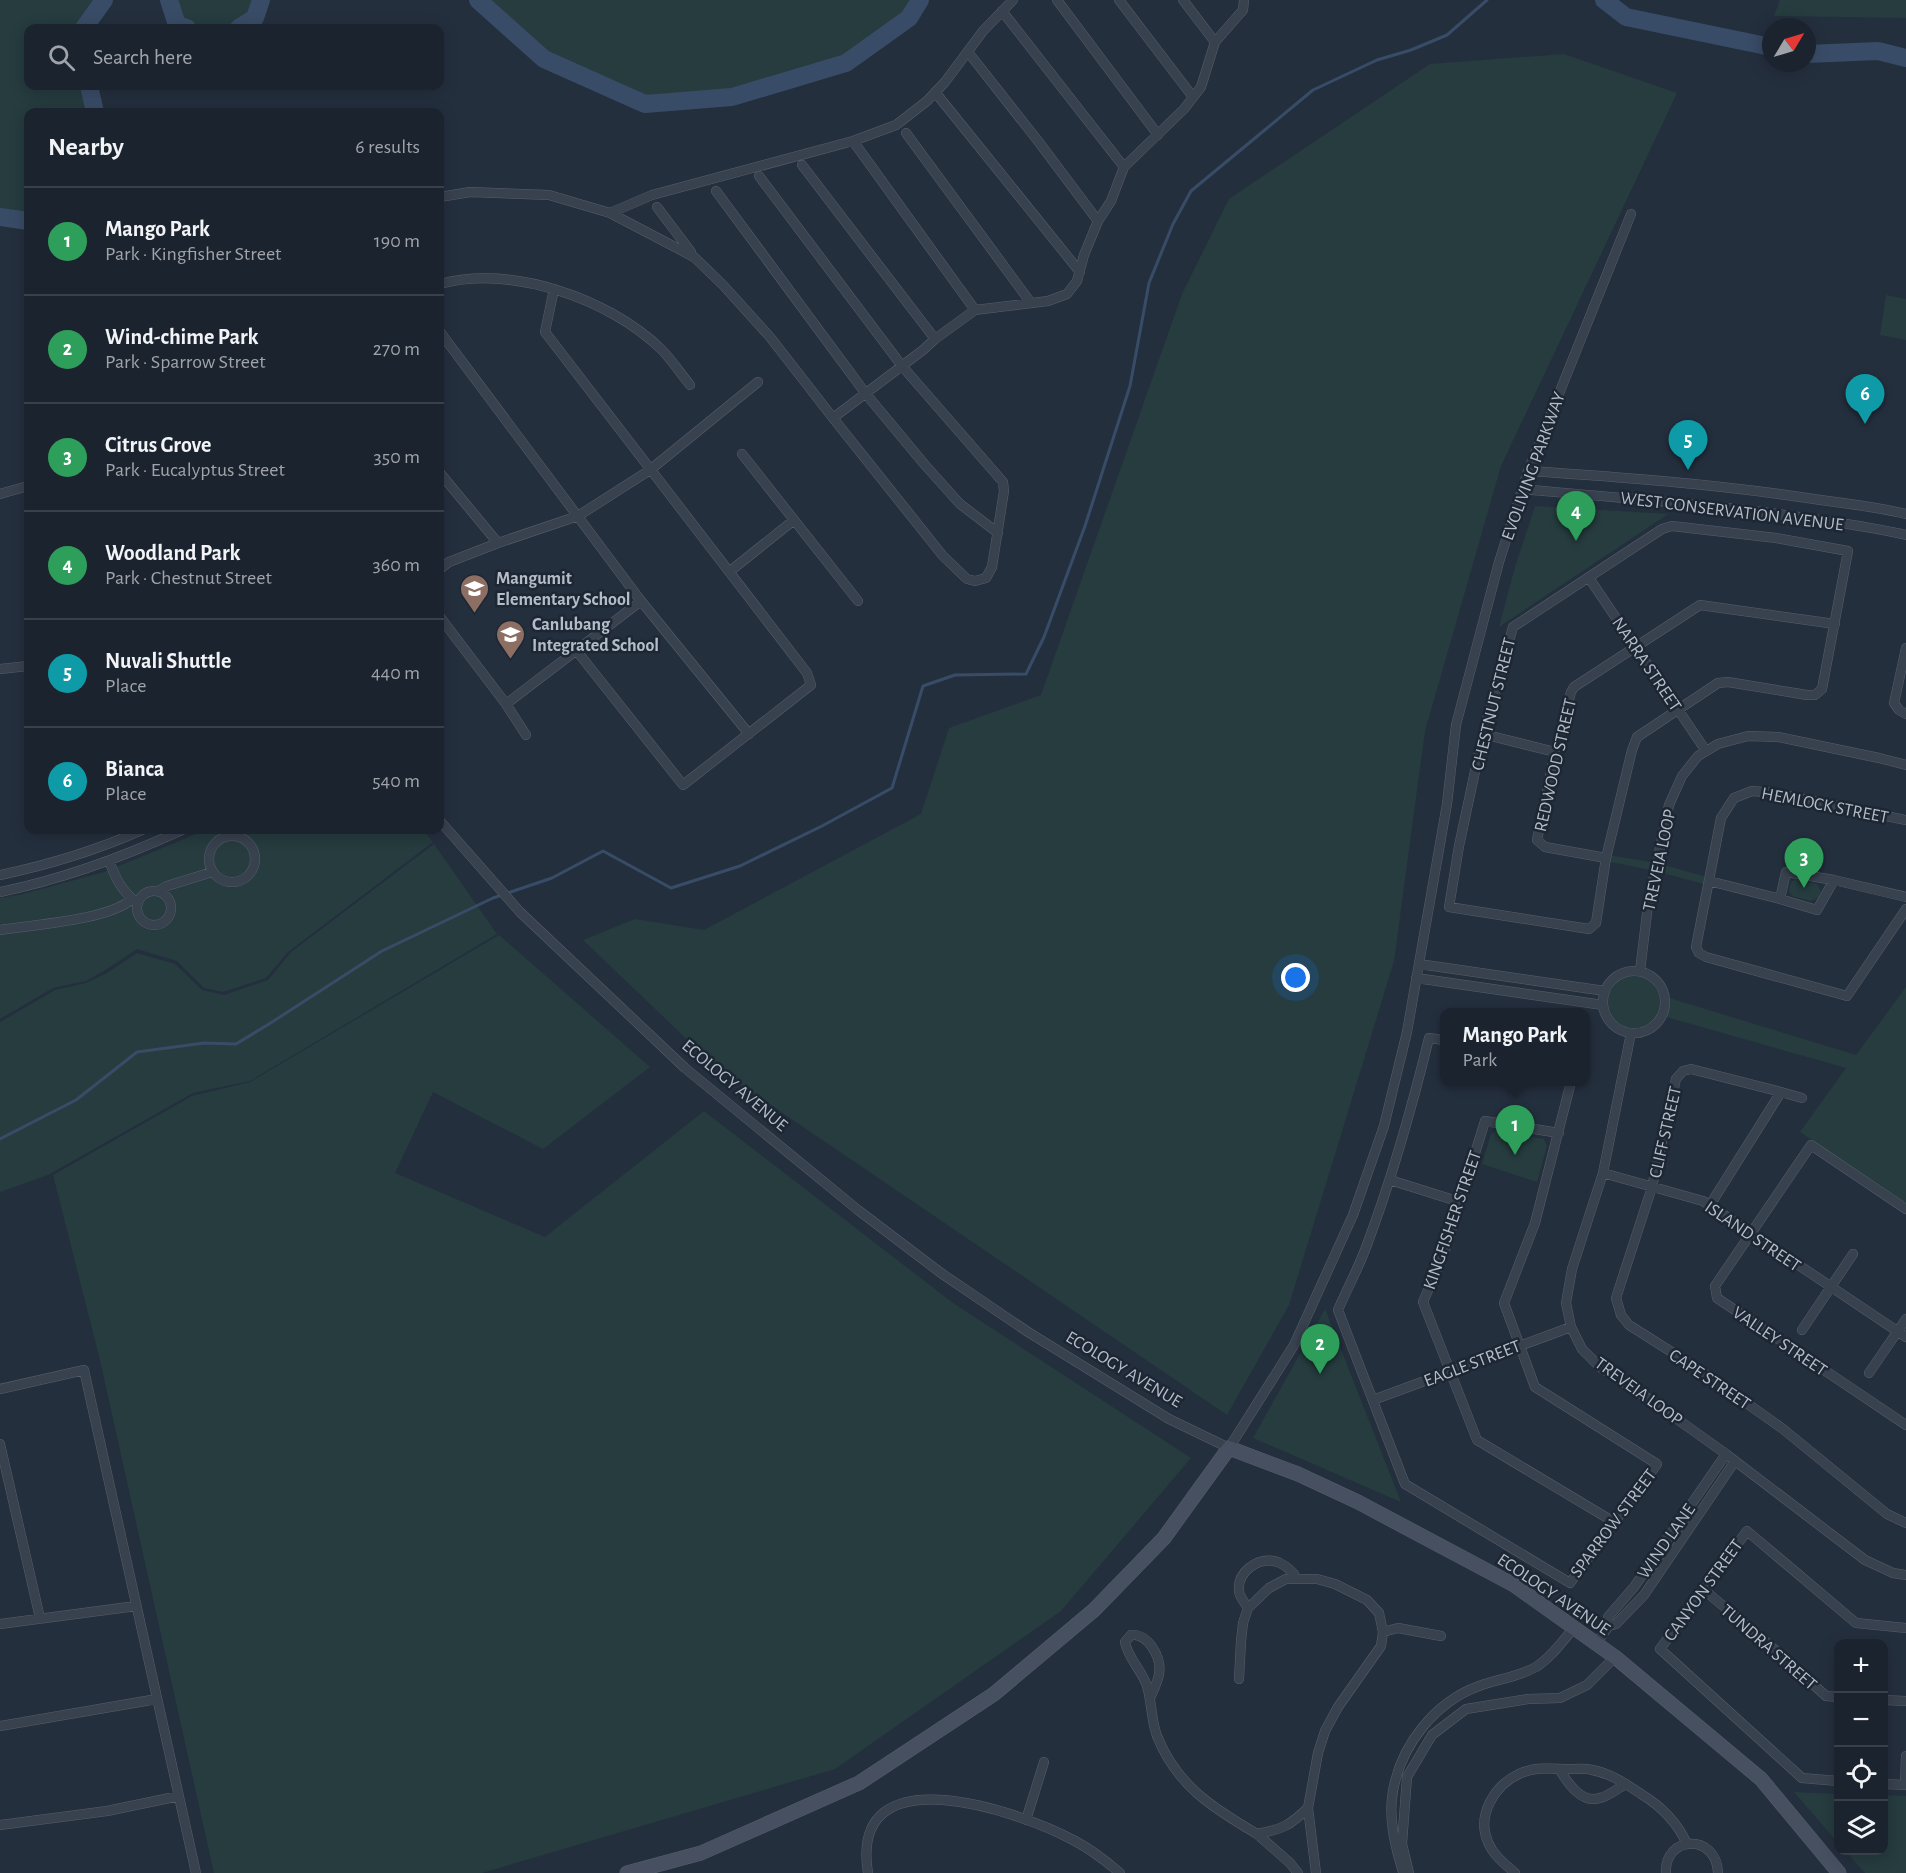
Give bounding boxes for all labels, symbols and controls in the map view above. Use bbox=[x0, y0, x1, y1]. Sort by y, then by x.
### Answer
north arrow bbox=[1762, 18, 1816, 72]
search box bbox=[24, 24, 444, 90]
icon: search bbox=[45, 41, 78, 74]
text: Search here bbox=[93, 46, 192, 68]
text: Nearby bbox=[48, 134, 124, 160]
text: 6 results bbox=[355, 137, 420, 157]
text: Mango Park bbox=[105, 218, 210, 240]
text: 1 bbox=[64, 231, 71, 251]
text: 190 m bbox=[374, 231, 420, 251]
text: Park · Kingfisher Street bbox=[105, 244, 281, 264]
text: Wind-chime Park bbox=[105, 326, 258, 348]
text: 2 bbox=[63, 339, 72, 359]
text: 270 m bbox=[373, 339, 420, 359]
text: Park · Sparrow Street bbox=[105, 352, 266, 372]
pin: 6 bbox=[1846, 374, 1884, 424]
street label: EVOLIVING PARKWAY bbox=[1499, 389, 1569, 543]
pin: 5 bbox=[1668, 420, 1708, 470]
text: Citrus Grove bbox=[105, 434, 211, 456]
text: 3 bbox=[63, 447, 72, 467]
text: 350 m bbox=[374, 447, 420, 467]
text: Park · Eucalyptus Street bbox=[105, 460, 285, 480]
street label: WEST CONSERVATION AVENUE bbox=[1619, 489, 1845, 535]
pin: 4 bbox=[1556, 492, 1596, 541]
text: Woodland Park bbox=[105, 542, 240, 564]
text: 4 bbox=[62, 555, 73, 575]
text: 360 m bbox=[373, 555, 420, 575]
text: Park · Chestnut Street bbox=[105, 568, 272, 588]
place label: Mangumit Elementary School bbox=[496, 570, 631, 609]
school or university icon: Mangumit Elementary School bbox=[459, 572, 491, 614]
street label: NARRA STREET bbox=[1608, 614, 1684, 715]
place label: Canlubang Integrated School bbox=[532, 616, 659, 655]
school or university icon: Canlubang Integrated School bbox=[495, 618, 527, 660]
street label: CHESTNUT STREET bbox=[1469, 636, 1519, 772]
text: Nuvali Shuttle bbox=[105, 650, 231, 672]
text: 5 bbox=[63, 663, 72, 683]
text: 440 m bbox=[371, 663, 420, 683]
text: Place bbox=[105, 676, 146, 696]
street label: REDWOOD STREET bbox=[1532, 697, 1580, 834]
text: Bianca bbox=[105, 758, 164, 780]
text: 6 bbox=[63, 771, 72, 791]
text: 540 m bbox=[372, 771, 420, 791]
text: Place bbox=[105, 784, 146, 804]
street label: HEMLOCK STREET bbox=[1760, 785, 1890, 827]
street label: TREVEIA LOOP bbox=[1640, 808, 1680, 913]
pin: 3 bbox=[1784, 838, 1824, 888]
your location bbox=[1281, 963, 1310, 992]
popup bbox=[1440, 1008, 1590, 1086]
text: Mango Park bbox=[1463, 1024, 1567, 1046]
street label: ECOLOGY AVENUE bbox=[678, 1037, 791, 1135]
text: Park bbox=[1463, 1050, 1497, 1070]
street label: CLIFF STREET bbox=[1647, 1085, 1685, 1180]
pin: 1 bbox=[1496, 1106, 1534, 1155]
street label: KINGFISHER STREET bbox=[1421, 1148, 1485, 1292]
street label: ISLAND STREET bbox=[1701, 1198, 1804, 1276]
street label: VALLEY STREET bbox=[1729, 1304, 1830, 1380]
pin: 2 bbox=[1300, 1324, 1340, 1374]
street label: ECOLOGY AVENUE bbox=[1062, 1328, 1185, 1412]
street label: EAGLE STREET bbox=[1422, 1337, 1523, 1391]
street label: CAPE STREET bbox=[1665, 1346, 1754, 1414]
street label: TREVEIA LOOP bbox=[1591, 1354, 1686, 1430]
street label: SPARROW STREET bbox=[1567, 1466, 1660, 1581]
street label: WIND LANE bbox=[1635, 1501, 1699, 1582]
street label: CANYON STREET bbox=[1661, 1536, 1747, 1645]
street label: ECOLOGY AVENUE bbox=[1494, 1551, 1613, 1639]
street label: TUNDRA STREET bbox=[1717, 1601, 1820, 1694]
map controls bbox=[1834, 1639, 1888, 1855]
button: + bbox=[1834, 1639, 1888, 1693]
button: − bbox=[1834, 1693, 1888, 1747]
button: locate bbox=[1834, 1747, 1888, 1801]
button: layers bbox=[1834, 1801, 1888, 1855]

